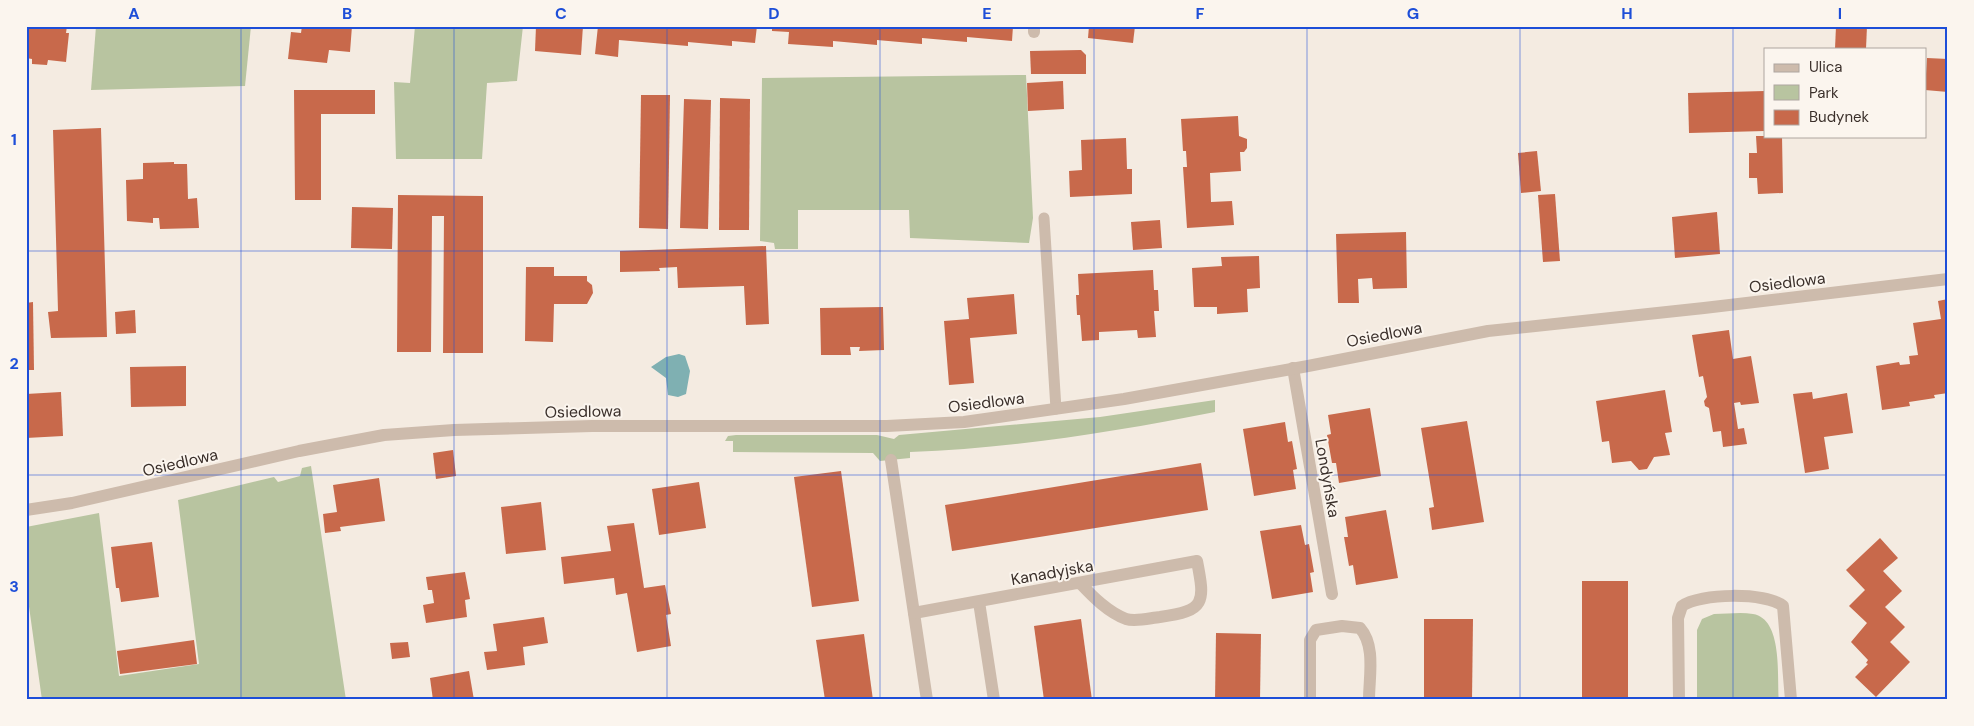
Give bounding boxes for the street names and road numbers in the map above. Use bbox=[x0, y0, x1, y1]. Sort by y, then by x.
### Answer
street label: Osiedlowa bbox=[1748, 267, 1826, 298]
street label: Osiedlowa bbox=[1344, 317, 1424, 352]
street label: Osiedlowa bbox=[947, 387, 1025, 418]
street label: Osiedlowa bbox=[544, 400, 622, 423]
street label: Londyńska bbox=[1310, 437, 1345, 519]
street label: Osiedlowa bbox=[140, 444, 220, 481]
street label: Kanadyjska bbox=[1009, 555, 1095, 590]

